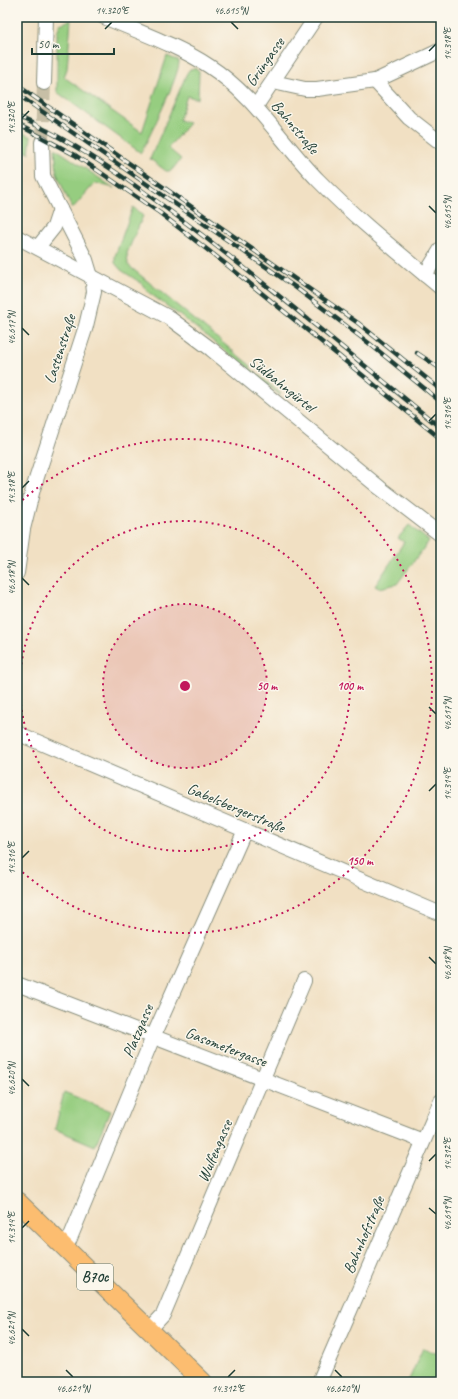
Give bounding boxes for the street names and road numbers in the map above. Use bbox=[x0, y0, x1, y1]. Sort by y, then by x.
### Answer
street label: Grüngasse bbox=[241, 32, 290, 90]
street label: Bahnstraße bbox=[267, 96, 325, 159]
street label: Lastenstraße bbox=[39, 310, 81, 386]
street label: Südbahngürtel bbox=[245, 351, 322, 419]
street label: Gabelsbergerstraße bbox=[184, 778, 289, 838]
street label: Platzgasse bbox=[118, 1000, 159, 1061]
street label: Gasometergasse bbox=[183, 1022, 271, 1072]
street label: Wulfengasse bbox=[193, 1115, 238, 1185]
street label: Bahnhofstraße bbox=[339, 1192, 390, 1277]
road number: B70c bbox=[77, 1264, 113, 1290]

